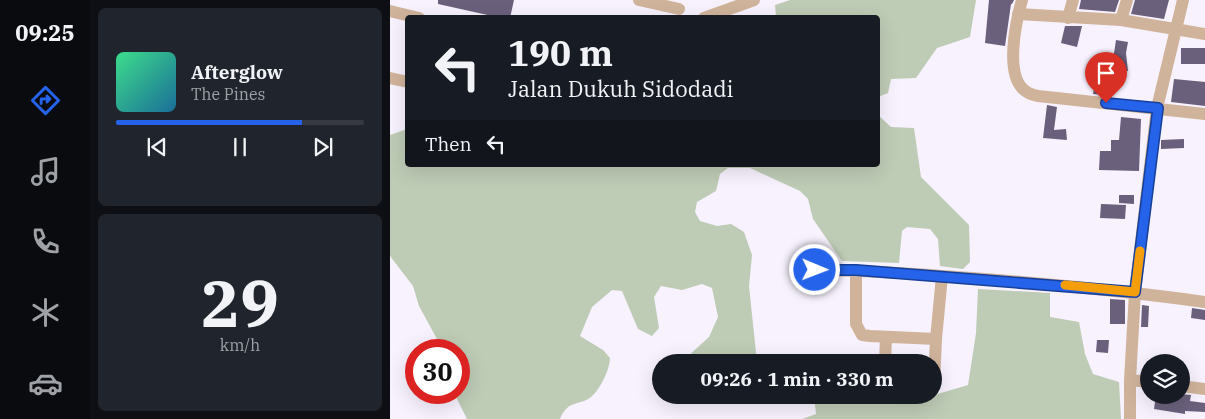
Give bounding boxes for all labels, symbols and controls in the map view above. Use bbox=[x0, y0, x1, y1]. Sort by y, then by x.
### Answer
text: 09:25 bbox=[15, 18, 75, 47]
text: 190 m bbox=[508, 30, 613, 76]
icon: left bbox=[425, 35, 490, 100]
pin bbox=[1085, 52, 1127, 103]
icon: arrive bbox=[1092, 59, 1120, 87]
text: Afterglow bbox=[191, 60, 283, 84]
text: Jalan Dukuh Sidodadi bbox=[508, 74, 734, 103]
icon: directions bbox=[28, 83, 63, 118]
text: The Pines bbox=[191, 84, 265, 104]
icon: left bbox=[482, 130, 510, 158]
text: Then bbox=[425, 132, 472, 156]
icon: previous bbox=[143, 133, 171, 161]
icon: pause bbox=[226, 133, 254, 161]
icon: next bbox=[309, 133, 337, 161]
icon: music bbox=[28, 154, 63, 189]
icon: phone bbox=[28, 224, 63, 259]
position arrow bbox=[788, 243, 840, 295]
text: 29 bbox=[201, 260, 279, 345]
icon: climate bbox=[28, 295, 63, 330]
text: km/h bbox=[220, 335, 260, 355]
speed limit sign: 30 bbox=[405, 339, 470, 404]
map controls bbox=[1140, 354, 1190, 404]
button: layers bbox=[1140, 354, 1190, 404]
icon: car bbox=[28, 366, 63, 401]
text: 09:26 · 1 min · 330 m bbox=[701, 367, 893, 391]

